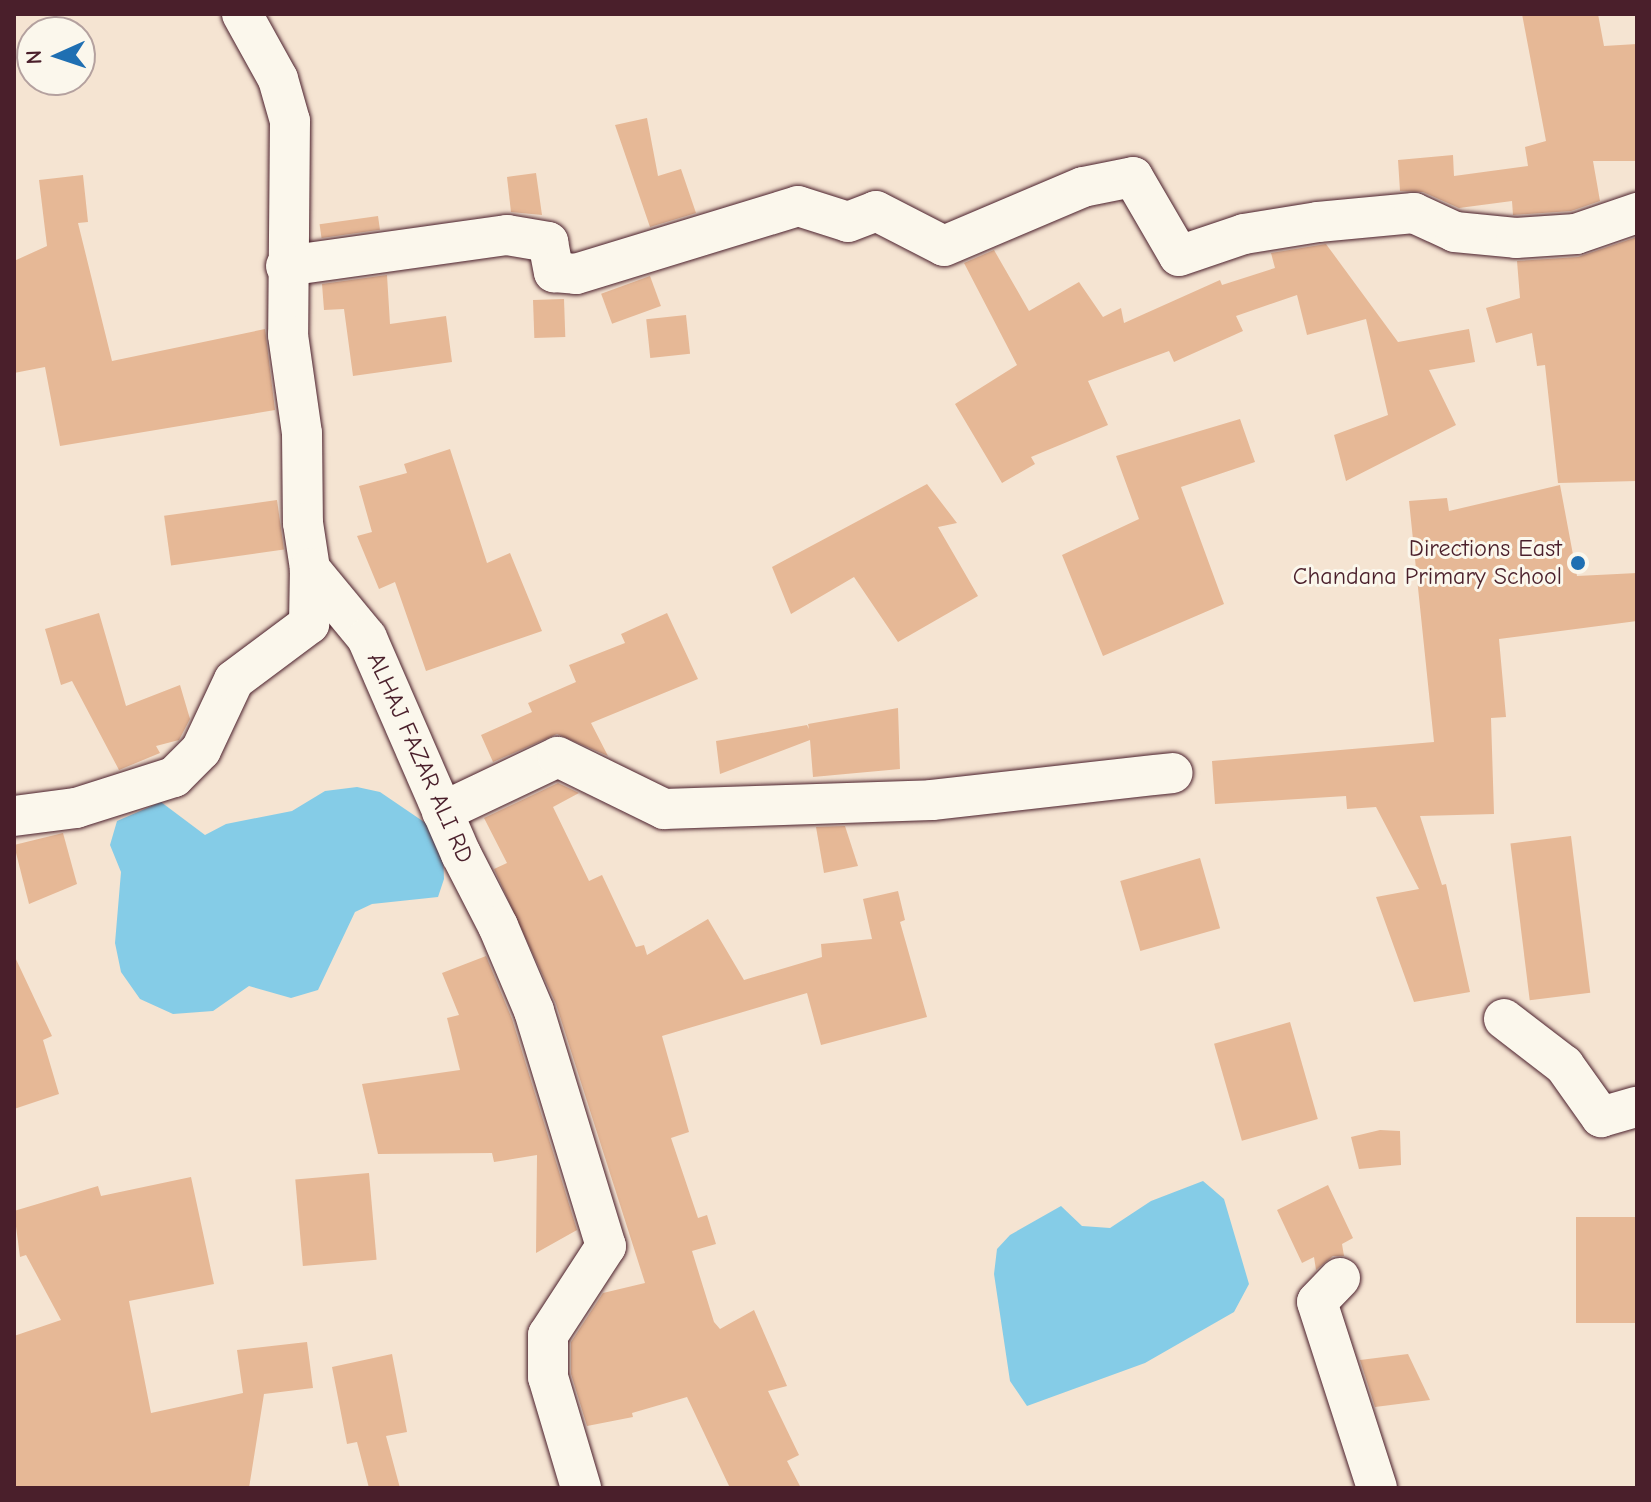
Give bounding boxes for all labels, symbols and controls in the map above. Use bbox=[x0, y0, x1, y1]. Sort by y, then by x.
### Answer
north arrow bbox=[16, 16, 96, 96]
text: N bbox=[21, 49, 47, 65]
place label: Directions East Chandana Primary School bbox=[1293, 535, 1562, 591]
marker: Directions East Chandana Primary School bbox=[1569, 554, 1587, 572]
street label: ALHAJ FAZAR ALI RD bbox=[361, 649, 479, 867]

